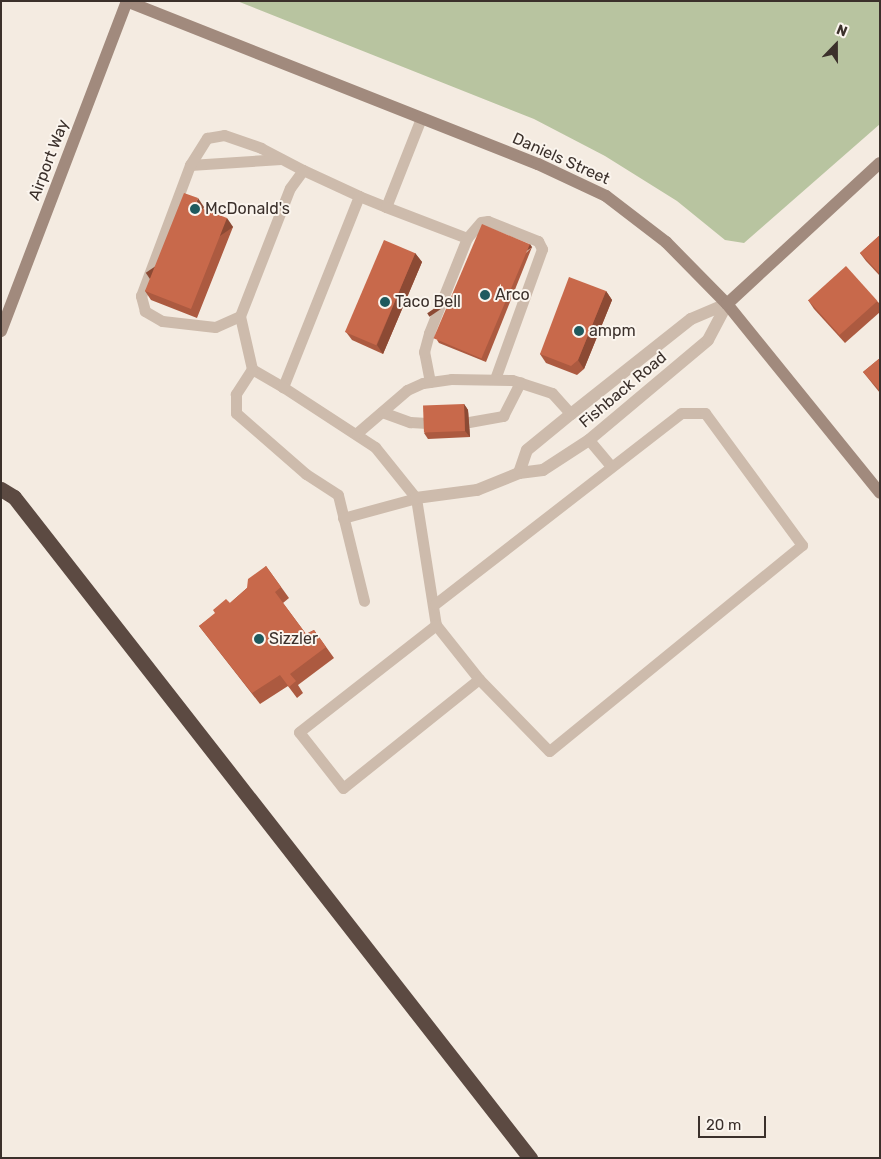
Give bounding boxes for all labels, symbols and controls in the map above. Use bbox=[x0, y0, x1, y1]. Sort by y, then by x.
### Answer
north arrow bbox=[811, 20, 861, 70]
text: N bbox=[834, 21, 850, 40]
street label: Airport Way bbox=[25, 117, 73, 203]
street label: Daniels Street bbox=[509, 129, 613, 189]
place label: McDonald's bbox=[205, 199, 290, 219]
marker: McDonald's bbox=[189, 203, 201, 215]
place label: Arco bbox=[495, 285, 530, 305]
marker: Arco bbox=[479, 289, 491, 301]
place label: Taco Bell bbox=[395, 292, 461, 312]
marker: Taco Bell bbox=[379, 296, 391, 308]
place label: ampm bbox=[589, 321, 636, 341]
marker: ampm bbox=[573, 325, 585, 337]
street label: Fishback Road bbox=[575, 348, 671, 432]
place label: Sizzler bbox=[269, 629, 318, 649]
marker: Sizzler bbox=[253, 633, 265, 645]
scale bar bbox=[701, 1106, 768, 1138]
text: 20 m bbox=[706, 1116, 741, 1134]

